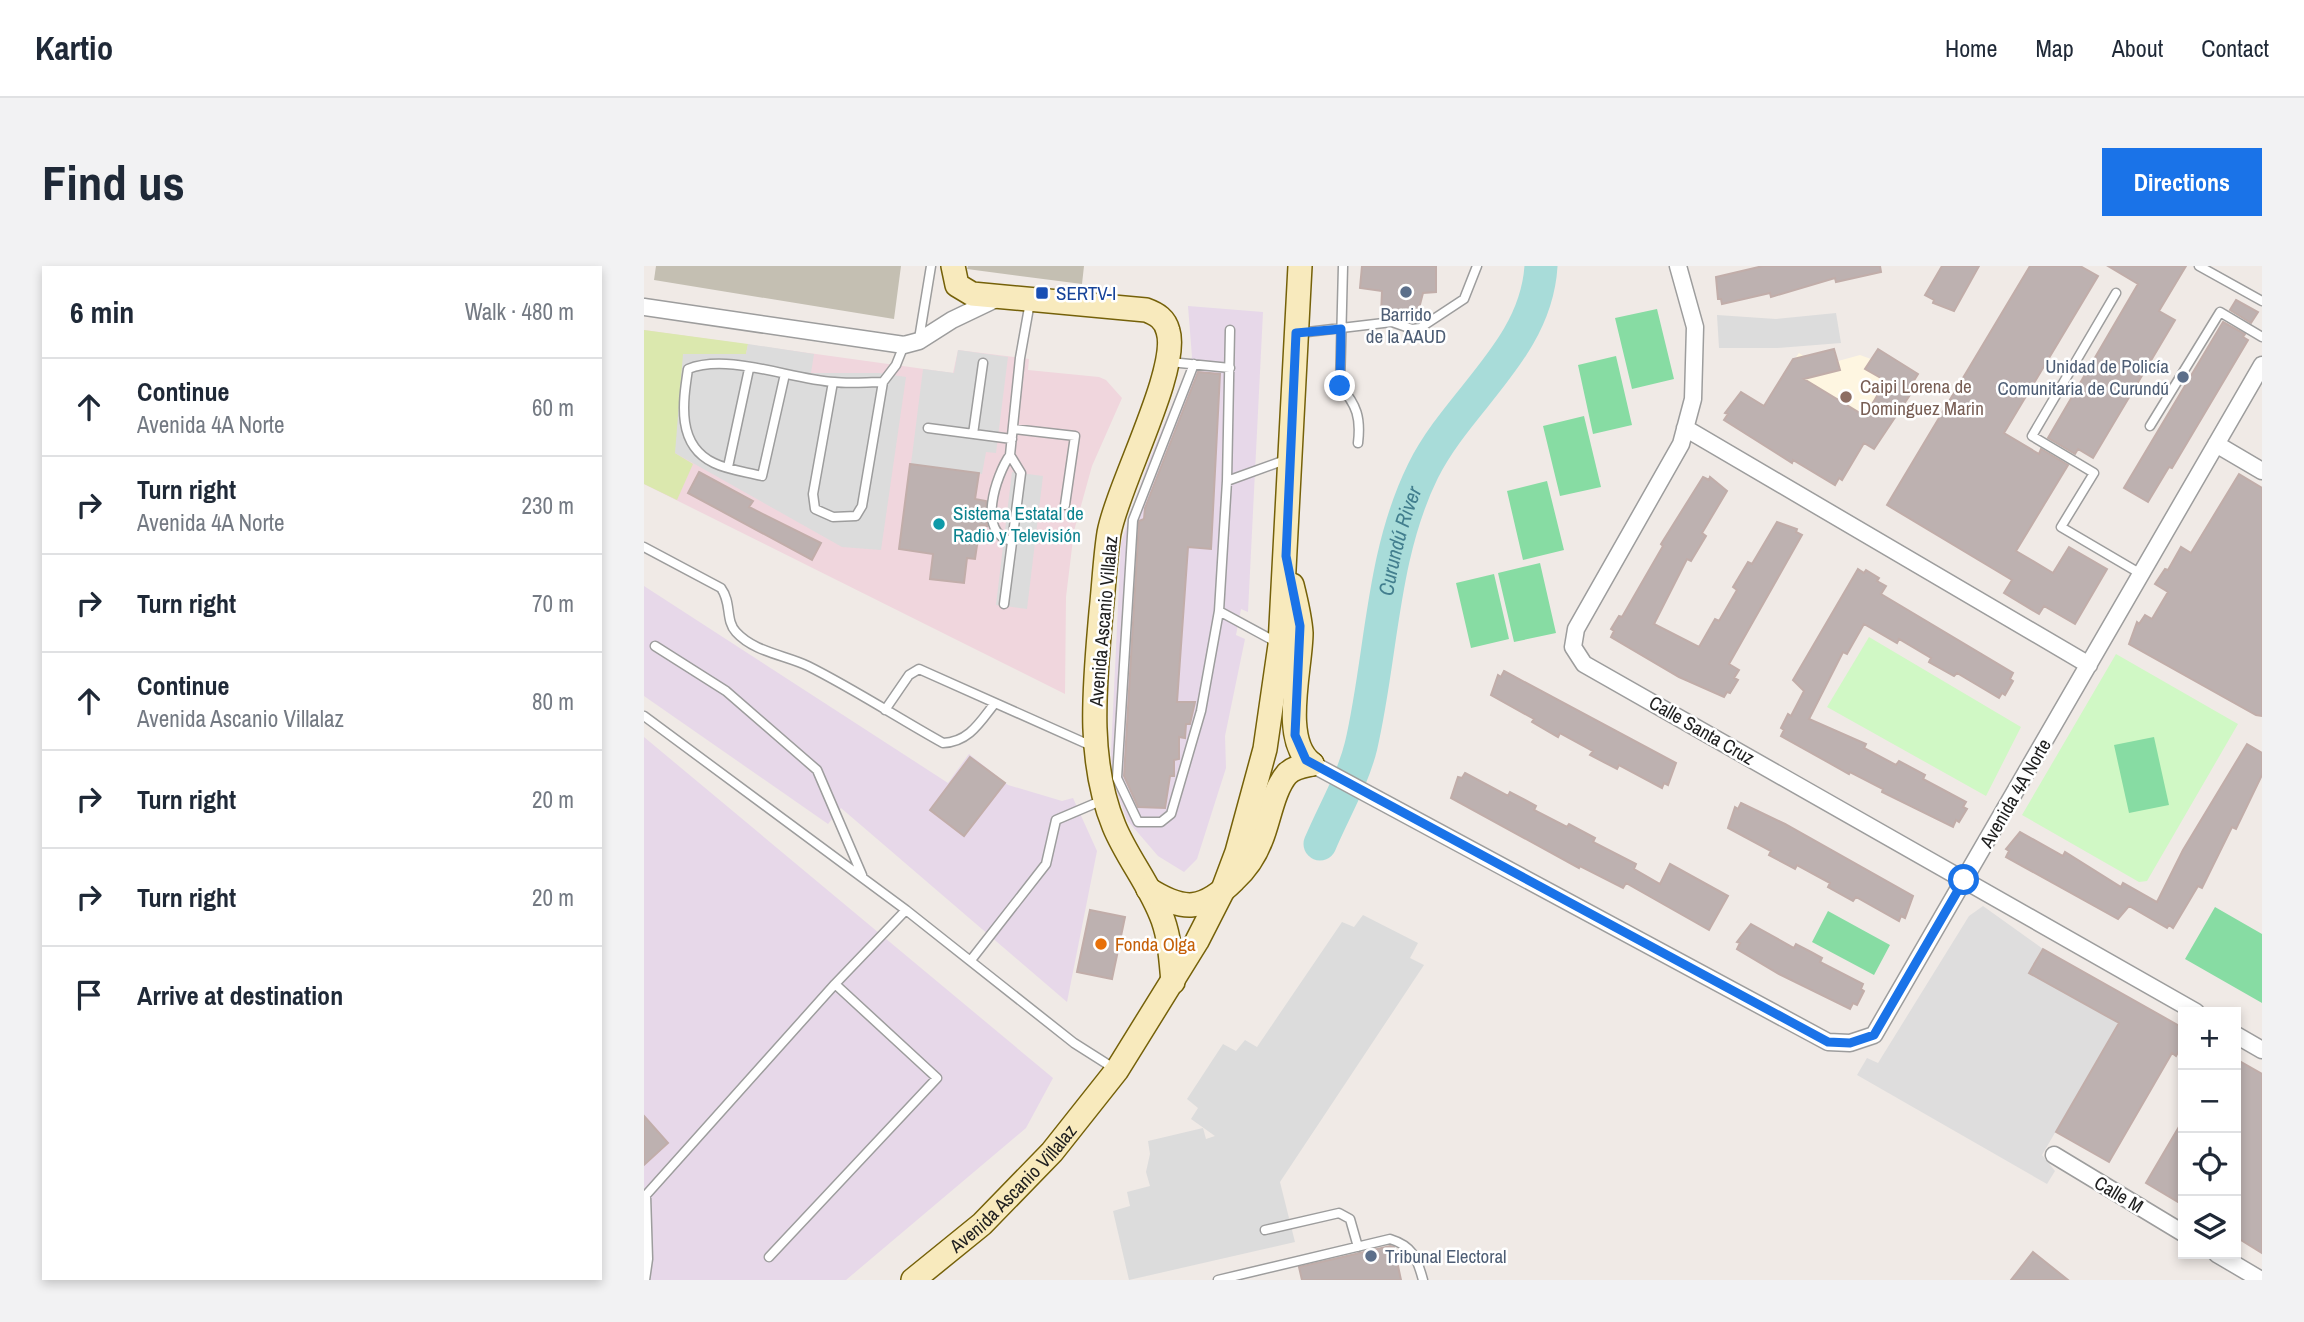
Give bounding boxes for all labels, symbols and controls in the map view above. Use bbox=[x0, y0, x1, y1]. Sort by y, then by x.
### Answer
text: Kartio bbox=[35, 26, 113, 70]
text: Home bbox=[1945, 32, 1997, 64]
text: Map bbox=[2035, 32, 2074, 64]
text: About bbox=[2112, 32, 2163, 64]
text: Contact bbox=[2201, 32, 2269, 64]
button: Directions bbox=[2102, 148, 2262, 216]
text: Find us bbox=[42, 149, 185, 215]
place label: SERTV-I bbox=[1056, 280, 1116, 306]
marker: Barrido de la AAUD bbox=[1398, 284, 1414, 300]
marker: SERTV-I bbox=[1034, 285, 1050, 301]
text: 6 min bbox=[70, 292, 134, 332]
text: Walk · 480 m bbox=[465, 296, 574, 327]
place label: Barrido de la AAUD bbox=[1366, 301, 1446, 349]
place label: Unidad de Policía Comunitaria de Curundú bbox=[1998, 353, 2169, 401]
marker: Unidad de Policía Comunitaria de Curundú bbox=[2175, 369, 2191, 385]
route end bbox=[1324, 370, 1355, 401]
place label: Caipi Lorena de Dominguez Marin bbox=[1860, 373, 1984, 421]
text: Continue bbox=[137, 374, 229, 409]
icon: ahead bbox=[70, 388, 108, 426]
marker: Caipi Lorena de Dominguez Marin bbox=[1838, 389, 1854, 405]
text: 60 m bbox=[532, 392, 574, 423]
text: Avenida 4A Norte bbox=[137, 409, 285, 440]
text: Turn right bbox=[137, 472, 236, 507]
water label: Curundú River bbox=[1371, 481, 1429, 598]
icon: right bbox=[70, 486, 108, 524]
text: 230 m bbox=[522, 490, 574, 521]
place label: Sistema Estatal de Radio y Televisión bbox=[953, 500, 1084, 548]
text: Avenida 4A Norte bbox=[137, 507, 285, 538]
marker: Sistema Estatal de Radio y Televisión bbox=[931, 516, 947, 532]
street label: Avenida Ascanio Villalaz bbox=[1083, 535, 1123, 708]
icon: right bbox=[70, 584, 108, 622]
text: Turn right bbox=[137, 586, 236, 621]
text: 70 m bbox=[532, 588, 574, 619]
text: Continue bbox=[137, 668, 229, 703]
icon: ahead bbox=[70, 682, 108, 720]
text: 80 m bbox=[532, 686, 574, 717]
street label: Calle Santa Cruz bbox=[1645, 689, 1760, 771]
text: Avenida Ascanio Villalaz bbox=[137, 703, 344, 734]
street label: Avenida 4A Norte bbox=[1973, 734, 2057, 853]
icon: right bbox=[70, 780, 108, 818]
text: Turn right bbox=[137, 782, 236, 817]
text: 20 m bbox=[532, 784, 574, 815]
route start bbox=[1948, 864, 1979, 895]
icon: right bbox=[70, 878, 108, 916]
text: Turn right bbox=[137, 880, 236, 915]
text: 20 m bbox=[532, 882, 574, 913]
place label: Fonda Olga bbox=[1115, 931, 1196, 957]
marker: Fonda Olga bbox=[1093, 936, 1109, 952]
icon: arrive bbox=[70, 976, 108, 1014]
text: Arrive at destination bbox=[137, 978, 343, 1013]
map controls bbox=[2178, 1007, 2241, 1259]
button: + bbox=[2178, 1007, 2241, 1070]
button: − bbox=[2178, 1070, 2241, 1133]
street label: Avenida Ascanio Villalaz bbox=[943, 1118, 1082, 1259]
button: locate bbox=[2178, 1133, 2241, 1196]
street label: Calle M bbox=[2090, 1169, 2148, 1219]
button: layers bbox=[2178, 1196, 2241, 1259]
place label: Tribunal Electoral bbox=[1385, 1243, 1507, 1269]
marker: Tribunal Electoral bbox=[1363, 1248, 1379, 1264]

